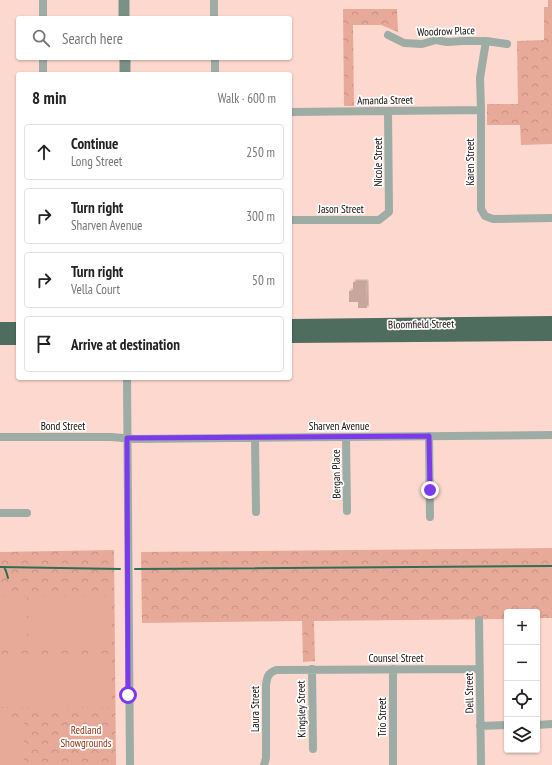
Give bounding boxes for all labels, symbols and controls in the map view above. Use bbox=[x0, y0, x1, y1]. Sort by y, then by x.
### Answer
search box bbox=[16, 16, 292, 60]
street label: Woodrow Place bbox=[417, 23, 476, 39]
icon: search bbox=[30, 27, 52, 49]
text: Search here bbox=[62, 29, 123, 48]
text: 8 min bbox=[32, 87, 66, 109]
text: Walk · 600 m bbox=[218, 90, 276, 107]
street label: Amanda Street bbox=[357, 93, 413, 107]
text: Continue bbox=[71, 134, 118, 153]
street label: Nicole Street bbox=[371, 138, 385, 187]
street label: Karen Street bbox=[463, 138, 477, 186]
icon: ahead bbox=[33, 141, 55, 163]
text: 250 m bbox=[246, 144, 275, 161]
text: Long Street bbox=[71, 153, 122, 170]
text: Turn right bbox=[71, 198, 123, 217]
street label: Jason Street bbox=[317, 202, 364, 216]
icon: right bbox=[33, 205, 55, 227]
text: 300 m bbox=[246, 208, 275, 225]
text: Sharven Avenue bbox=[71, 217, 142, 234]
text: Turn right bbox=[71, 262, 123, 281]
icon: right bbox=[33, 269, 55, 291]
text: 50 m bbox=[252, 272, 275, 289]
text: Vella Court bbox=[71, 281, 120, 298]
street label: Bloomfield Street bbox=[388, 316, 454, 332]
icon: arrive bbox=[33, 333, 55, 355]
text: Arrive at destination bbox=[71, 335, 180, 354]
street label: Bond Street bbox=[41, 419, 85, 433]
street label: Sharven Avenue bbox=[309, 419, 370, 433]
street label: Bergan Place bbox=[329, 449, 343, 499]
route end bbox=[421, 481, 439, 499]
map controls bbox=[504, 609, 540, 753]
button: + bbox=[504, 609, 540, 645]
button: − bbox=[504, 645, 540, 681]
street label: Counsel Street bbox=[368, 651, 424, 665]
street label: Dell Street bbox=[462, 673, 476, 713]
street label: Kingsley Street bbox=[294, 680, 308, 738]
button: locate bbox=[504, 681, 540, 717]
route start bbox=[119, 686, 137, 704]
street label: Laura Street bbox=[248, 686, 262, 732]
street label: Trio Street bbox=[375, 697, 389, 737]
button: layers bbox=[504, 717, 540, 753]
park label: Redland Showgrounds bbox=[60, 723, 112, 750]

